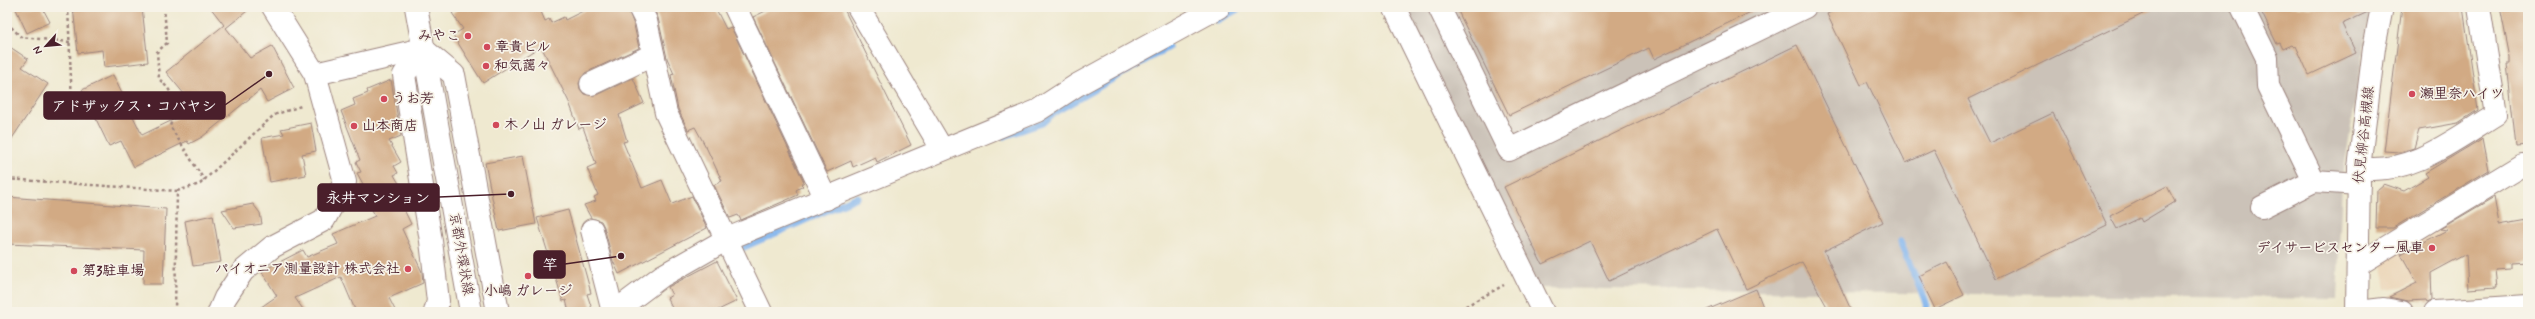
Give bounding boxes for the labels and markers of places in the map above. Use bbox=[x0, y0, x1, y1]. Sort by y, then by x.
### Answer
place label: みやこ bbox=[418, 27, 460, 45]
marker: みやこ bbox=[463, 31, 473, 41]
place label: 章貴ビル bbox=[495, 38, 551, 56]
marker: 章貴ビル bbox=[482, 42, 492, 52]
place label: 和気藹々 bbox=[494, 57, 550, 75]
marker: 和気藹々 bbox=[481, 61, 491, 71]
place label: 瀬里奈ハイツ bbox=[2420, 85, 2504, 103]
marker: 瀬里奈ハイツ bbox=[2407, 89, 2417, 99]
place label: うお芳 bbox=[392, 90, 434, 108]
callout: アドザックス・コバヤシ bbox=[44, 92, 225, 119]
marker: うお芳 bbox=[379, 94, 389, 104]
place label: 木ノ山 ガレージ bbox=[504, 116, 607, 134]
place label: 山本商店 bbox=[362, 117, 418, 135]
marker: 木ノ山 ガレージ bbox=[491, 120, 501, 130]
marker: 山本商店 bbox=[349, 121, 359, 131]
callout: 永井マンション bbox=[318, 184, 439, 211]
place label: デイサービスセンター風車 bbox=[2257, 239, 2424, 257]
marker: デイサービスセンター風車 bbox=[2427, 243, 2437, 253]
callout: 竿 bbox=[534, 251, 565, 278]
place label: パイオニア測量設計 株式会社 bbox=[215, 260, 400, 278]
place label: 第3駐車場 bbox=[82, 262, 144, 280]
marker: パイオニア測量設計 株式会社 bbox=[403, 264, 413, 274]
marker: 第3駐車場 bbox=[69, 266, 79, 276]
marker: 小嶋 ガレージ bbox=[523, 271, 533, 281]
place label: 小嶋 ガレージ bbox=[484, 282, 572, 300]

